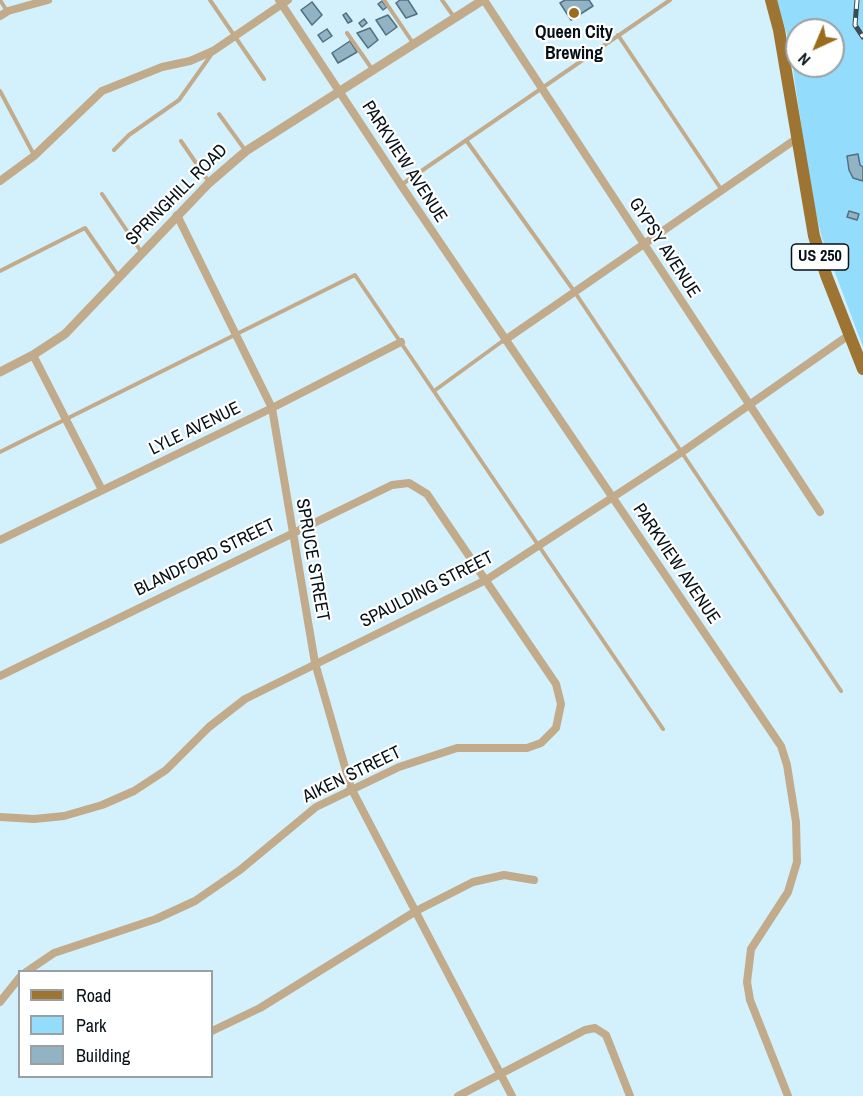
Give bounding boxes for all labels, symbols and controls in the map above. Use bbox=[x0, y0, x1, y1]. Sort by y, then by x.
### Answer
marker: Queen City Brewing bbox=[567, 6, 581, 20]
north arrow bbox=[785, 18, 845, 78]
place label: Queen City Brewing bbox=[535, 22, 613, 64]
text: N bbox=[793, 48, 815, 71]
street label: PARKVIEW AVENUE bbox=[357, 97, 451, 227]
street label: SPRINGHILL ROAD bbox=[122, 140, 232, 250]
street label: GYPSY AVENUE bbox=[624, 194, 704, 302]
road number: US 250 bbox=[792, 244, 848, 270]
street label: LYLE AVENUE bbox=[146, 398, 244, 460]
street label: SPRUCE STREET bbox=[291, 497, 333, 623]
street label: PARKVIEW AVENUE bbox=[628, 500, 724, 628]
street label: BLANDFORD STREET bbox=[131, 515, 279, 601]
street label: SPAULDING STREET bbox=[357, 547, 497, 633]
street label: AIKEN STREET bbox=[299, 742, 405, 808]
legend bbox=[18, 970, 213, 1078]
text: Road bbox=[76, 983, 111, 1008]
text: Park bbox=[76, 1013, 106, 1038]
text: Building bbox=[76, 1043, 130, 1068]

